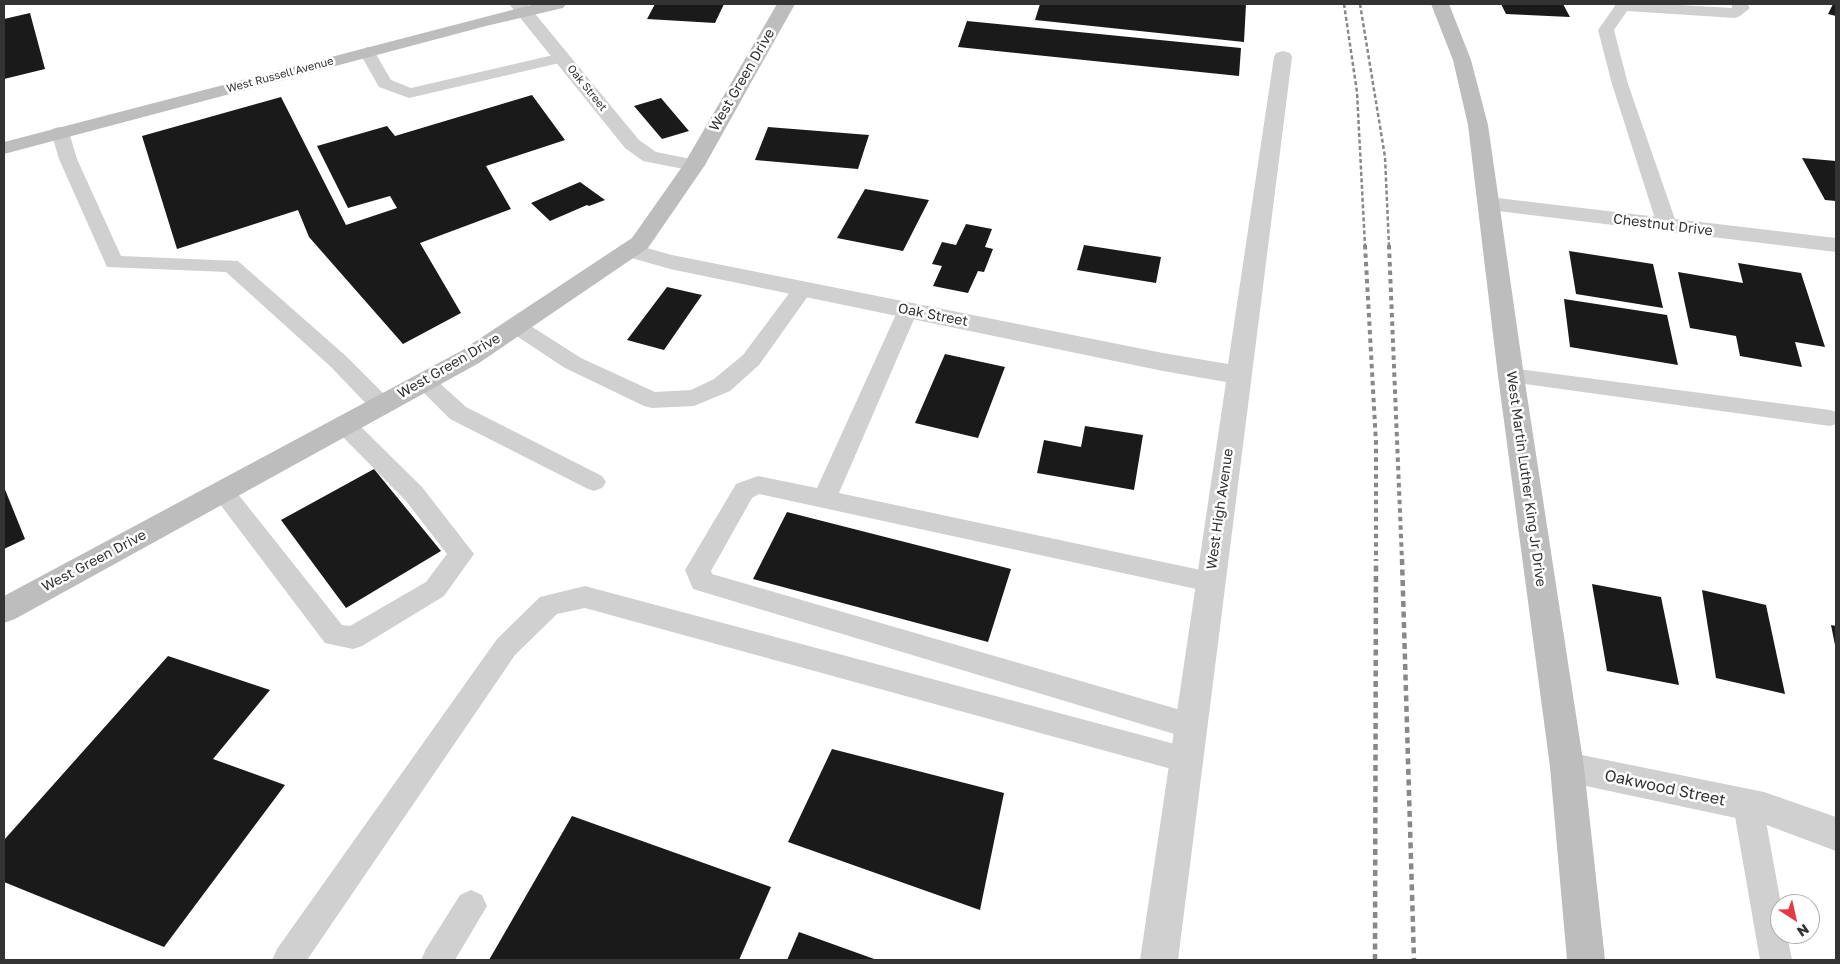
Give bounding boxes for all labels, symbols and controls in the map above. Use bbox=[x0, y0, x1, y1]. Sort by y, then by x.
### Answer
street label: West Green Drive bbox=[706, 26, 778, 134]
street label: West Russell Avenue bbox=[225, 54, 335, 96]
street label: Oak Street bbox=[564, 62, 610, 114]
street label: Chestnut Drive bbox=[1612, 211, 1714, 239]
street label: Oak Street bbox=[896, 300, 970, 330]
street label: West Green Drive bbox=[395, 330, 503, 402]
street label: West Martin Luther King Jr Drive bbox=[1503, 370, 1549, 588]
street label: West High Avenue bbox=[1203, 447, 1237, 571]
street label: West Green Drive bbox=[39, 526, 149, 596]
street label: Oakwood Street bbox=[1603, 766, 1727, 810]
north arrow bbox=[1770, 894, 1820, 944]
text: N bbox=[1794, 921, 1813, 941]

